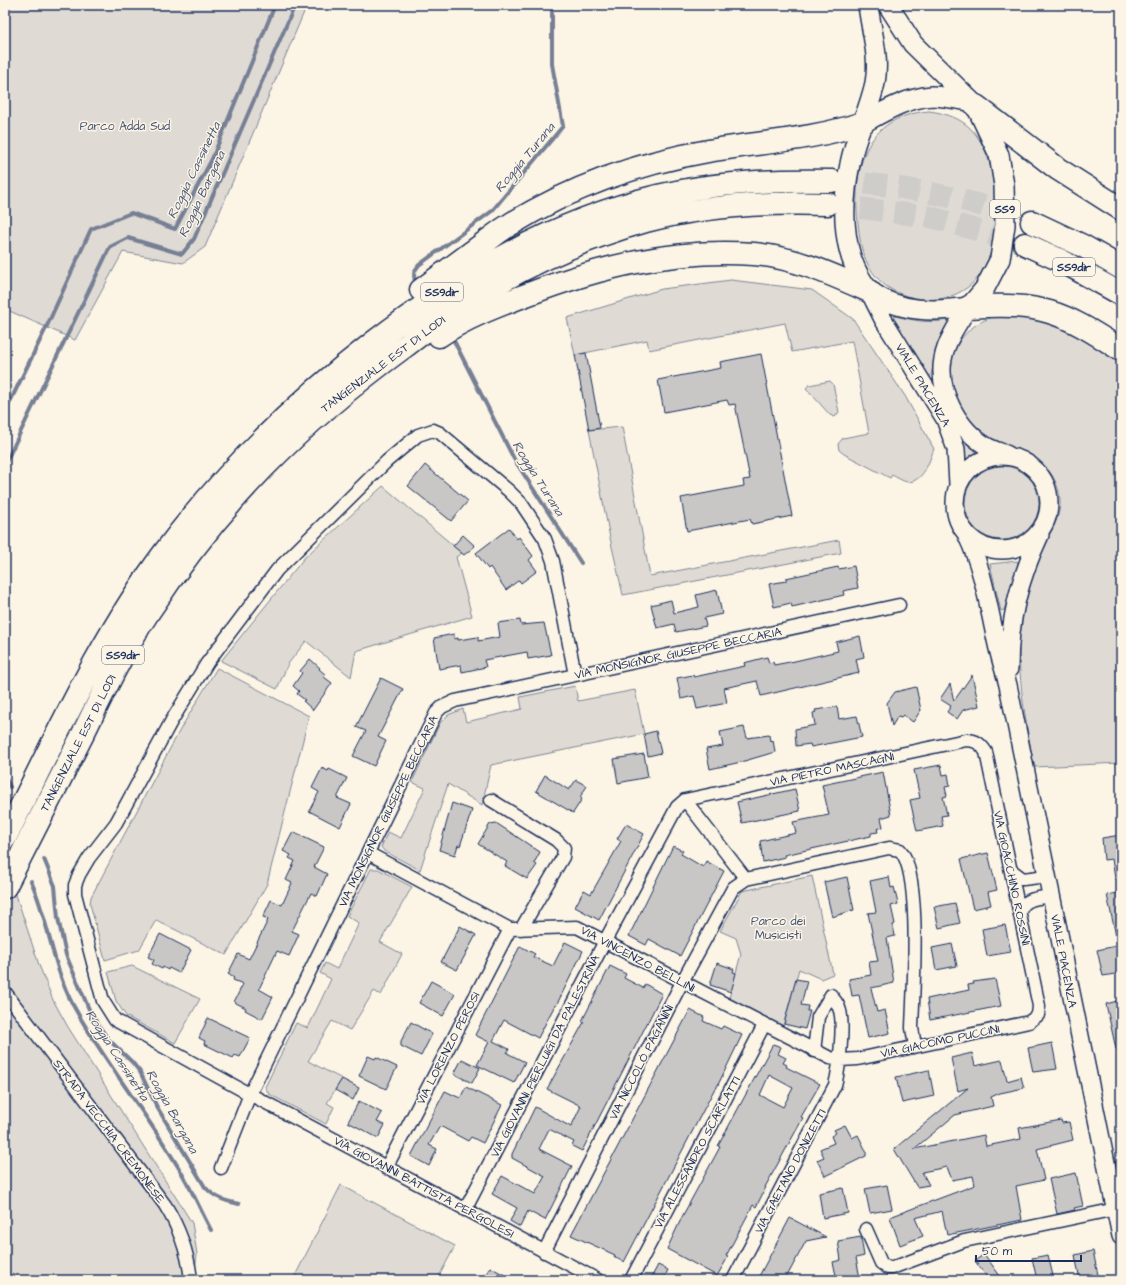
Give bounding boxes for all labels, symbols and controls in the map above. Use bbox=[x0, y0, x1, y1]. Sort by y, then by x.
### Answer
park label: Parco Adda Sud bbox=[80, 118, 170, 135]
water label: Roggia Cassinetta bbox=[163, 118, 227, 222]
water label: Roggia Turana bbox=[490, 118, 561, 197]
water label: Roggia Bargana bbox=[174, 147, 231, 241]
road number: SS9 bbox=[990, 200, 1020, 218]
road number: SS9dir bbox=[1053, 258, 1095, 276]
road number: SS9dir bbox=[421, 283, 463, 301]
street label: TANGENZIALE EST DI LODI bbox=[317, 312, 449, 417]
street label: VIALE PIACENZA bbox=[891, 340, 954, 430]
water label: Roggia Turana bbox=[507, 438, 569, 521]
street label: VIA MONSIGNOR GIUSEPPE BECCARIA bbox=[573, 623, 784, 684]
road number: SS9dir bbox=[102, 646, 144, 664]
street label: TANGENZIALE EST DI LODI bbox=[36, 671, 121, 815]
street label: VIA MONSIGNOR GIUSEPPE BECCARIA bbox=[334, 712, 443, 910]
street label: VIA PIETRO MASCAGNI bbox=[768, 748, 896, 791]
street label: VIA GIOACCHINO ROSSINI bbox=[989, 809, 1034, 947]
park label: Parco dei Musicisti bbox=[751, 913, 805, 944]
street label: VIALE PIACENZA bbox=[1046, 913, 1081, 1009]
street label: VIA VINCENZO BELLINI bbox=[577, 922, 698, 997]
street label: VIA GIOVANNI PIERLUIGI DA PALESTRINA bbox=[487, 952, 604, 1161]
street label: VIA LORENZO PEROSI bbox=[413, 989, 484, 1108]
street label: VIA NICCOLÒ PAGANINI bbox=[605, 1001, 678, 1123]
water label: Roggia Cassinetta bbox=[80, 1006, 154, 1106]
street label: VIA GIACOMO PUCCINI bbox=[879, 1021, 1001, 1062]
street label: STRADA VECCHIA CREMONESE bbox=[49, 1056, 168, 1207]
water label: Roggia Bargana bbox=[141, 1066, 203, 1158]
street label: VIA ALESSANDRO SCARLATTI bbox=[650, 1073, 745, 1231]
street label: VIA GAETANO DONIZETTI bbox=[750, 1106, 831, 1237]
street label: VIA GIOVANNI BATTISTA PERGOLESI bbox=[331, 1132, 517, 1242]
scale bar bbox=[976, 1237, 1081, 1263]
text: 50 m bbox=[982, 1243, 1013, 1260]

